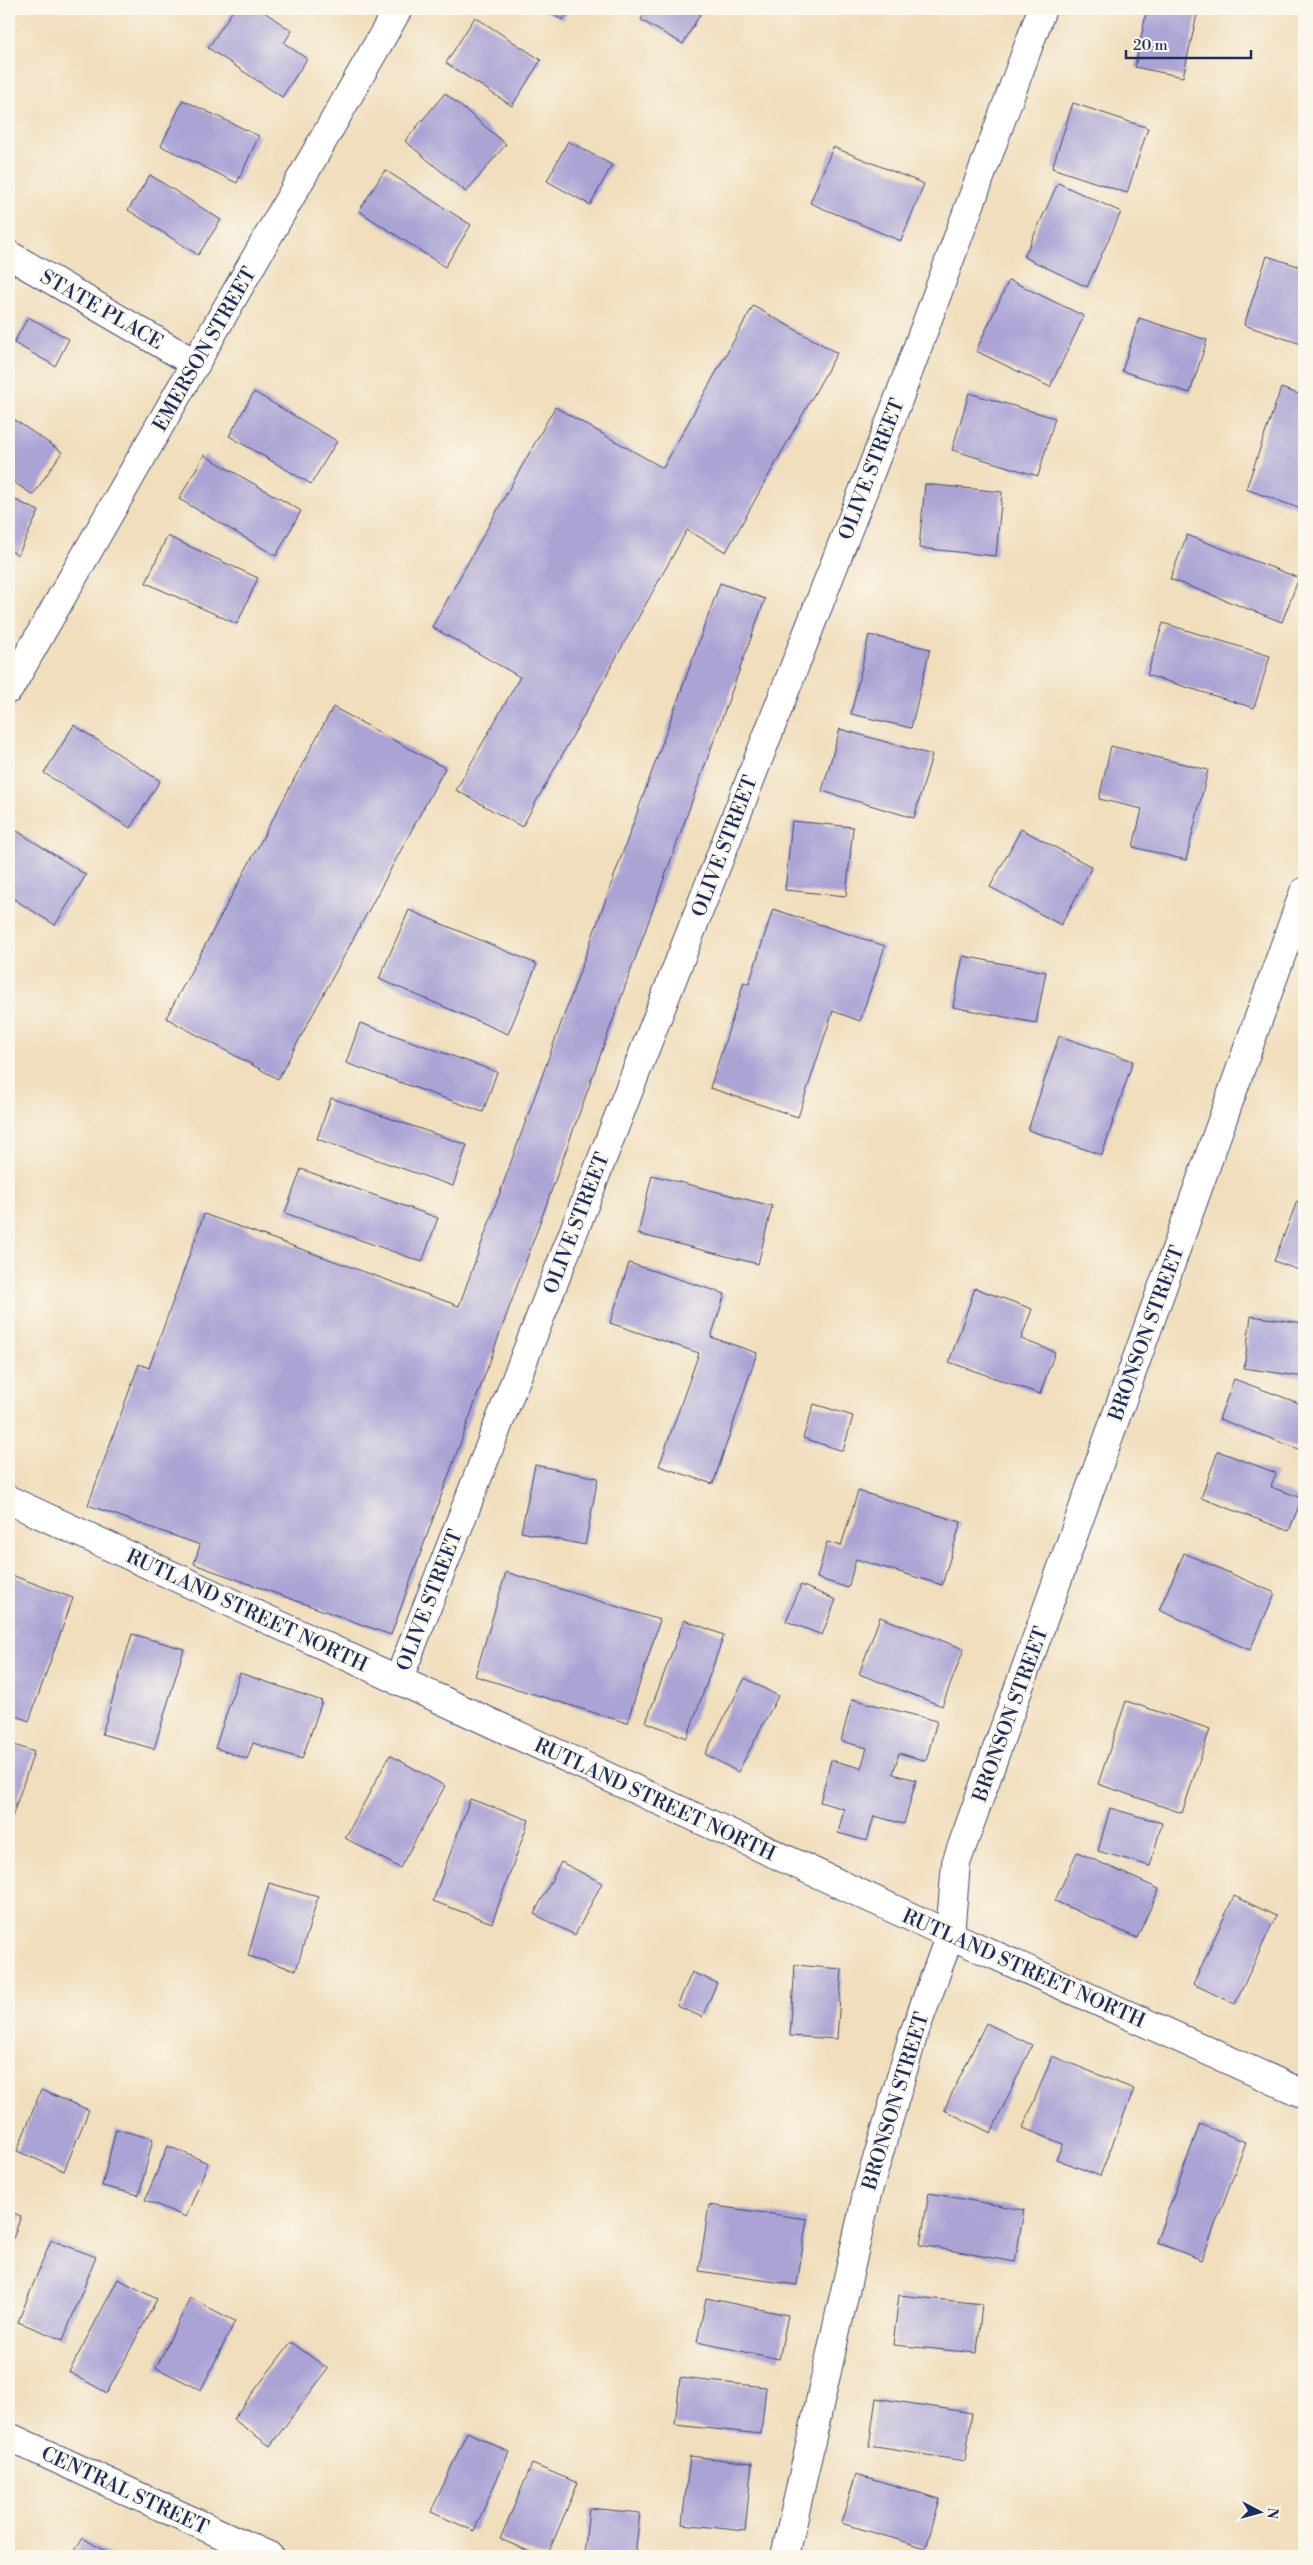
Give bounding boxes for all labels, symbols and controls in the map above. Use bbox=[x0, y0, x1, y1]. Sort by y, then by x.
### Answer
scale bar bbox=[1126, 28, 1250, 60]
text: 20 m bbox=[1133, 36, 1168, 55]
street label: EMERSON STREET bbox=[148, 263, 263, 436]
street label: STATE PLACE bbox=[35, 265, 167, 356]
street label: OLIVE STREET bbox=[834, 395, 911, 544]
street label: OLIVE STREET bbox=[687, 772, 764, 921]
street label: OLIVE STREET bbox=[539, 1149, 616, 1298]
street label: BRONSON STREET bbox=[1104, 1243, 1191, 1425]
street label: OLIVE STREET bbox=[392, 1526, 469, 1675]
street label: RUTLAND STREET NORTH bbox=[122, 1544, 371, 1678]
street label: BRONSON STREET bbox=[968, 1624, 1055, 1806]
street label: RUTLAND STREET NORTH bbox=[530, 1733, 779, 1867]
street label: RUTLAND STREET NORTH bbox=[898, 1904, 1149, 2034]
street label: BRONSON STREET bbox=[857, 2010, 935, 2194]
street label: CENTRAL STREET bbox=[37, 2442, 212, 2541]
north arrow bbox=[1236, 2488, 1286, 2538]
text: N bbox=[1262, 2507, 1281, 2520]

